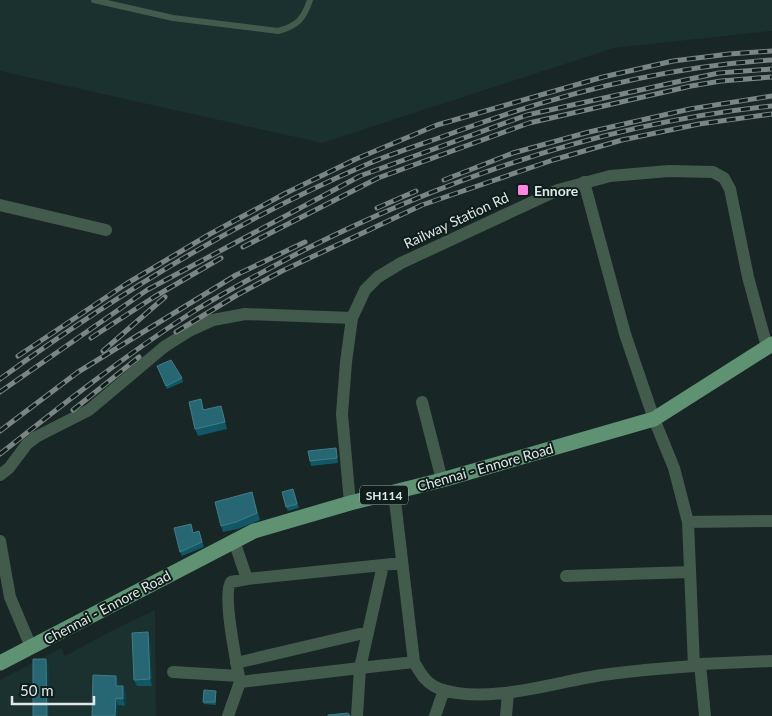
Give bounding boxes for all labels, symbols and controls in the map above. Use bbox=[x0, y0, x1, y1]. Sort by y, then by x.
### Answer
place label: Ennore bbox=[534, 182, 579, 199]
marker: Ennore bbox=[516, 183, 530, 197]
street label: Railway Station Rd bbox=[401, 188, 511, 252]
street label: Chennai - Ennore Road bbox=[415, 439, 555, 495]
road number: SH114 bbox=[360, 486, 408, 504]
street label: Chennai - Ennore Road bbox=[41, 566, 173, 648]
scale bar bbox=[12, 674, 95, 706]
text: 50 m bbox=[20, 681, 54, 699]

